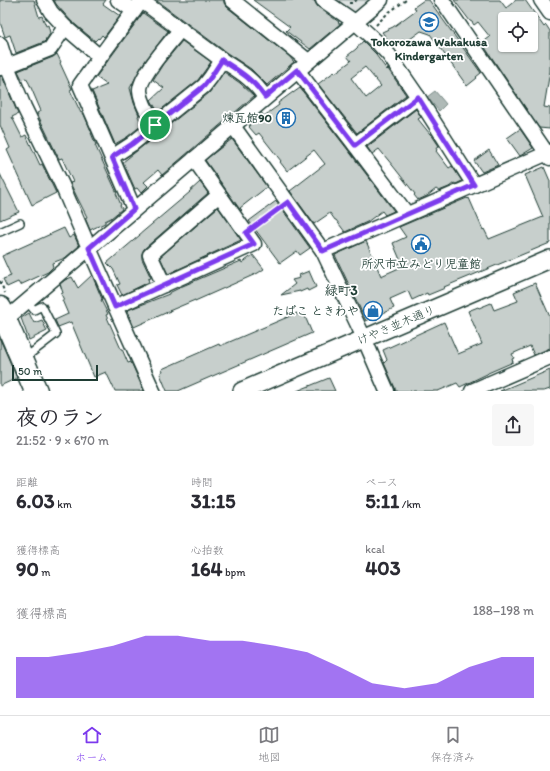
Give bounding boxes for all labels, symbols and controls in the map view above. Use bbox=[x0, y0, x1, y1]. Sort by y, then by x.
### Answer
school or university icon: Tokorozawa Wakakusa Kindergarten bbox=[418, 11, 440, 33]
map controls bbox=[498, 12, 538, 52]
button: locate bbox=[498, 12, 538, 52]
place label: Tokorozawa Wakakusa Kindergarten bbox=[370, 35, 488, 64]
building icon: 煉瓦館90 bbox=[275, 107, 297, 129]
pin bbox=[138, 108, 172, 142]
place label: 煉瓦館90 bbox=[222, 111, 272, 125]
icon: arrive bbox=[144, 114, 166, 136]
public building icon: 所沢市立みどり児童館 bbox=[410, 233, 432, 255]
place label: 所沢市立みどり児童館 bbox=[361, 257, 481, 271]
district label: 緑町3 bbox=[324, 283, 358, 298]
shop icon: たばこ ときわや bbox=[362, 300, 384, 322]
street label: けやき並木通り bbox=[355, 302, 437, 348]
place label: たばこ ときわや bbox=[272, 304, 359, 318]
scale bar bbox=[12, 363, 98, 382]
text: 50 m bbox=[18, 365, 42, 378]
text: 夜のラン bbox=[16, 404, 104, 431]
button: share bbox=[492, 404, 534, 446]
text: 21:52 · 9 × 670 m bbox=[16, 433, 109, 448]
text: 距離 bbox=[16, 476, 38, 489]
text: 時間 bbox=[191, 476, 213, 489]
text: ペース bbox=[365, 476, 398, 489]
text: 6.03 bbox=[16, 489, 55, 513]
text: 31:15 bbox=[191, 489, 236, 513]
text: 5:11 bbox=[365, 489, 399, 513]
text: km bbox=[55, 498, 72, 511]
text: /km bbox=[399, 498, 421, 511]
text: kcal bbox=[365, 543, 385, 556]
text: 獲得標高 bbox=[16, 544, 60, 557]
text: 心拍数 bbox=[191, 544, 224, 557]
text: 403 bbox=[365, 556, 401, 580]
text: 90 bbox=[16, 557, 39, 581]
text: 164 bbox=[191, 557, 223, 581]
text: m bbox=[39, 566, 51, 579]
text: bpm bbox=[223, 566, 245, 579]
text: 188–198 m bbox=[473, 603, 534, 618]
text: 獲得標高 bbox=[16, 606, 68, 621]
tab: ホーム bbox=[75, 724, 108, 764]
tab: 地図 bbox=[258, 724, 280, 764]
tab: 保存済み bbox=[431, 724, 475, 764]

